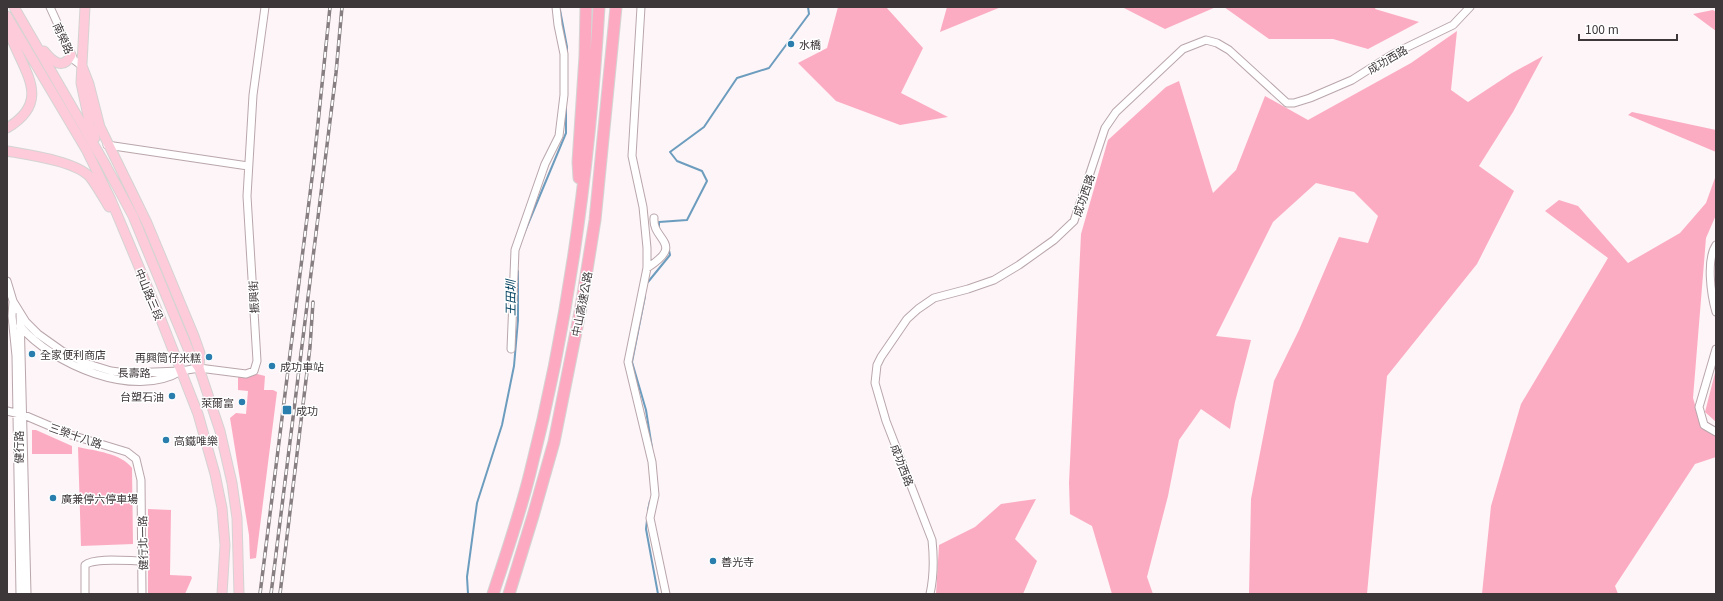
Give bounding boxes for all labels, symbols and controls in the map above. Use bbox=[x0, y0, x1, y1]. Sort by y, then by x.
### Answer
scale bar bbox=[1579, 16, 1677, 42]
street label: 南榮路 bbox=[50, 20, 78, 56]
text: 100 m bbox=[1585, 20, 1619, 37]
place label: 水橋 bbox=[799, 36, 821, 52]
marker: 水橋 bbox=[786, 39, 796, 49]
street label: 成功西路 bbox=[1364, 41, 1410, 77]
street label: 成功西路 bbox=[1068, 172, 1098, 218]
street label: 中山路三段 bbox=[132, 266, 168, 322]
street label: 中山高速公路 bbox=[567, 270, 595, 338]
water label: 王田圳 bbox=[501, 278, 518, 316]
street label: 振興街 bbox=[244, 280, 262, 314]
place label: 全家便利商店 bbox=[40, 346, 106, 362]
marker: 全家便利商店 bbox=[27, 349, 37, 359]
place label: 再興筒仔米糕 bbox=[135, 349, 201, 365]
marker: 再興筒仔米糕 bbox=[204, 352, 214, 362]
place label: 成功車站 bbox=[280, 358, 324, 374]
marker: 成功車站 bbox=[267, 361, 277, 371]
street label: 長壽路 bbox=[117, 364, 151, 380]
place label: 台塑石油 bbox=[120, 388, 164, 404]
marker: 台塑石油 bbox=[167, 391, 177, 401]
place label: 萊爾富 bbox=[201, 394, 234, 410]
marker: 萊爾富 bbox=[237, 397, 247, 407]
place label: 成功 bbox=[296, 402, 318, 418]
marker: 成功 bbox=[281, 404, 293, 416]
street label: 三榮十八路 bbox=[47, 418, 105, 452]
street label: 健行路 bbox=[10, 431, 26, 464]
place label: 高鐵唯樂 bbox=[174, 432, 218, 448]
marker: 高鐵唯樂 bbox=[161, 435, 171, 445]
street label: 成功西路 bbox=[888, 442, 918, 488]
place label: 廣兼停六停車場 bbox=[61, 490, 138, 506]
marker: 廣兼停六停車場 bbox=[48, 493, 58, 503]
street label: 健行北一路 bbox=[134, 515, 150, 571]
place label: 善光寺 bbox=[721, 553, 754, 569]
marker: 善光寺 bbox=[708, 556, 718, 566]

